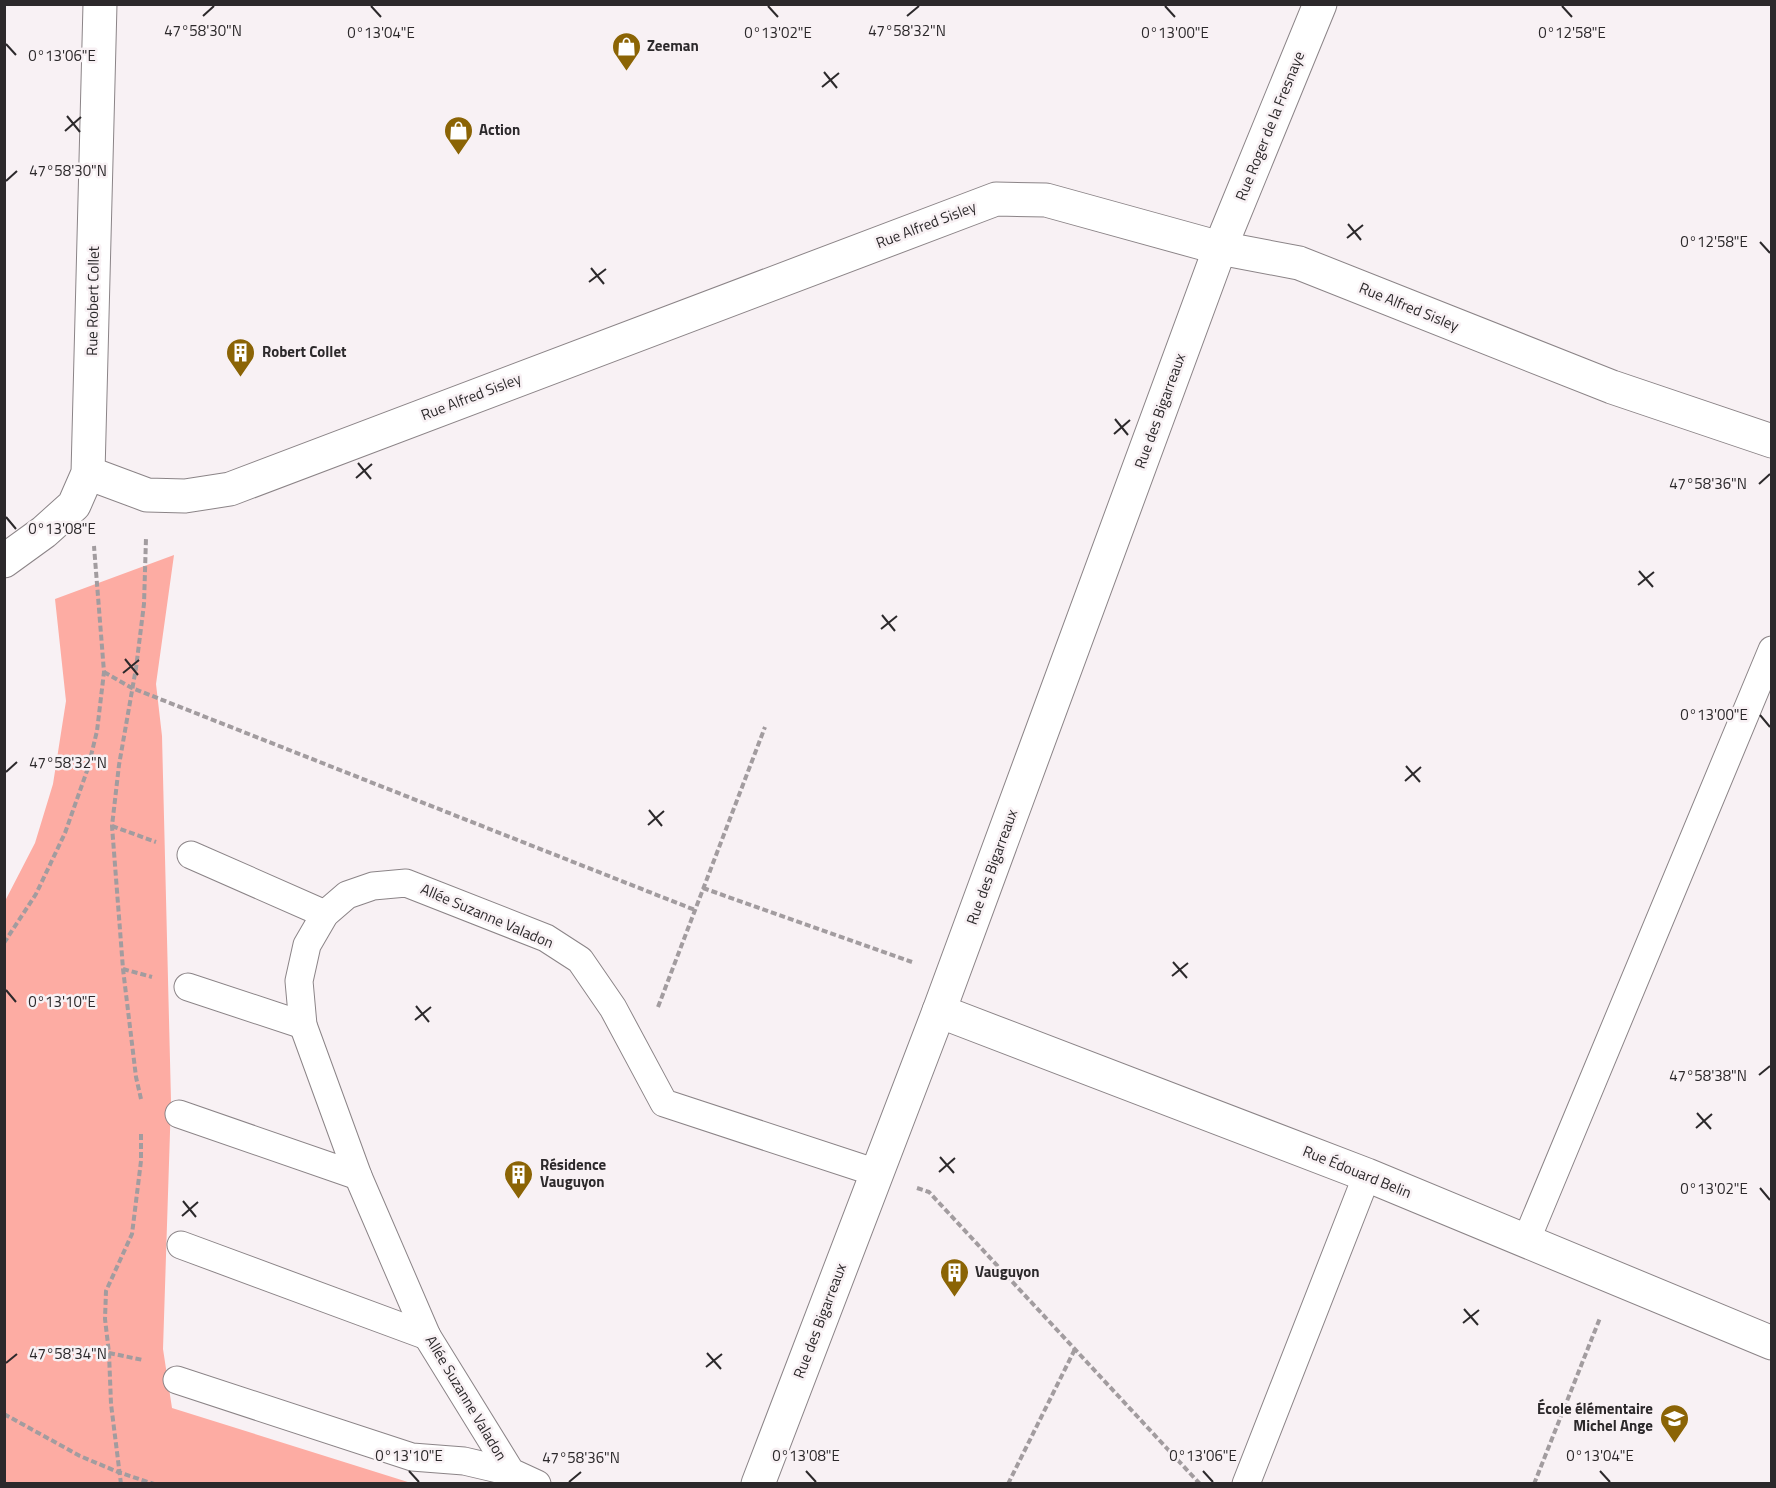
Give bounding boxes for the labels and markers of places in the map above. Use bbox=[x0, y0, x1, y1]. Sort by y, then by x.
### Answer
shop icon: Zeeman bbox=[610, 30, 642, 72]
place label: Zeeman bbox=[647, 34, 699, 57]
shop icon: Action bbox=[442, 114, 474, 156]
place label: Action bbox=[479, 118, 520, 141]
building icon: Robert Collet bbox=[225, 336, 257, 378]
place label: Robert Collet bbox=[262, 340, 347, 363]
place label: Résidence Vauguyon bbox=[540, 1153, 607, 1193]
building icon: Résidence Vauguyon bbox=[503, 1158, 535, 1200]
building icon: Vauguyon bbox=[938, 1256, 970, 1298]
place label: Vauguyon bbox=[975, 1260, 1040, 1283]
place label: École élémentaire Michel Ange bbox=[1537, 1397, 1653, 1437]
school or university icon: École élémentaire Michel Ange bbox=[1658, 1402, 1690, 1444]

